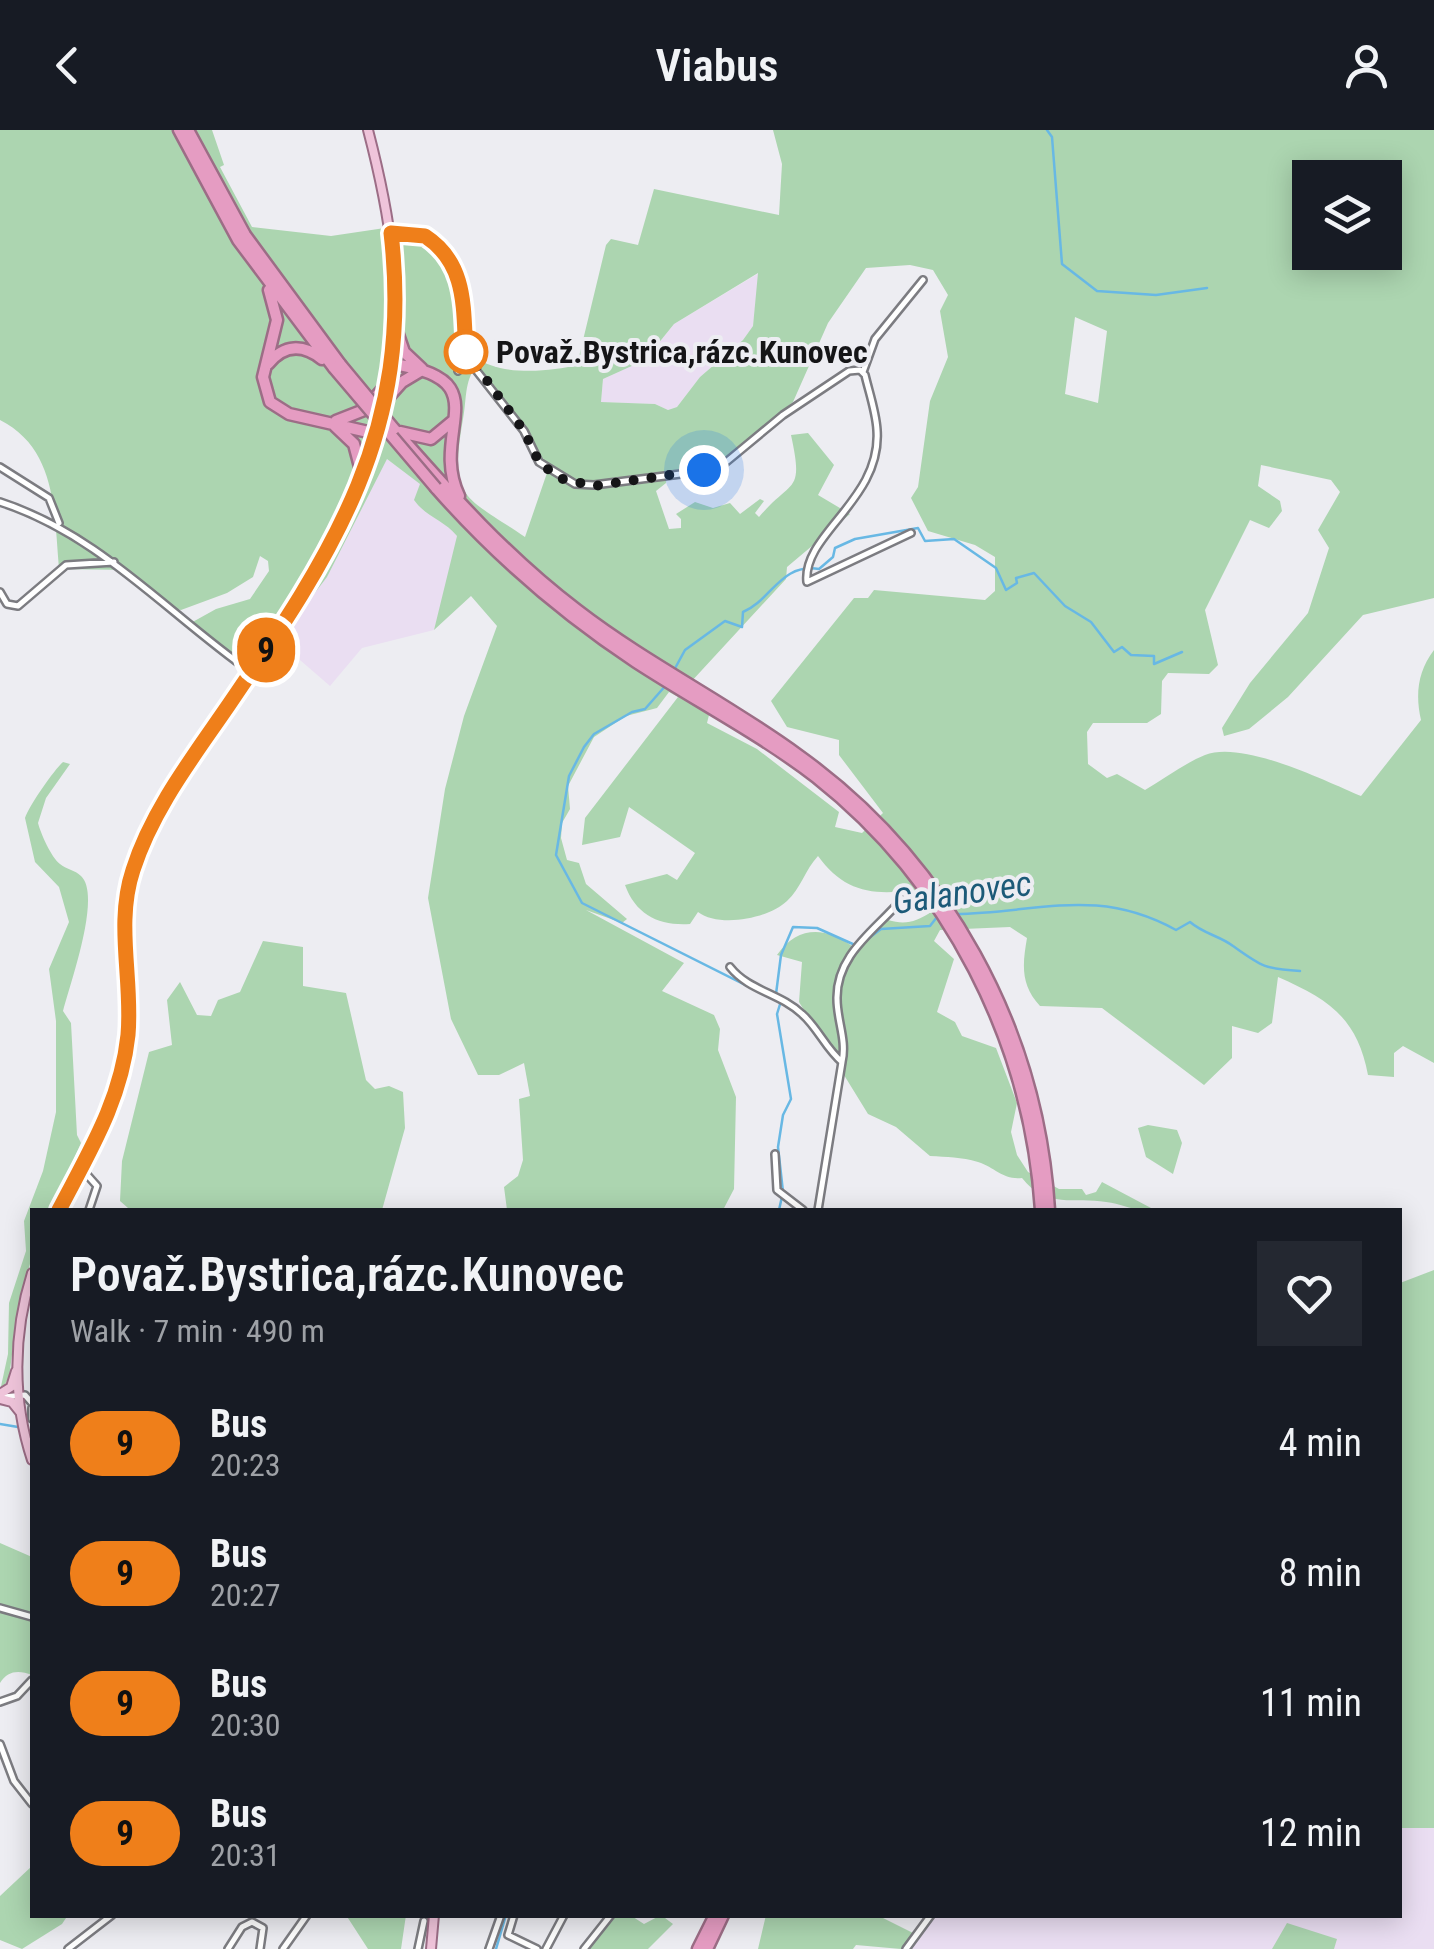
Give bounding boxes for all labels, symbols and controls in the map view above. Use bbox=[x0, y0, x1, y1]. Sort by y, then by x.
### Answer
icon: back bbox=[40, 38, 95, 93]
icon: person bbox=[1339, 38, 1394, 93]
text: Viabus bbox=[656, 39, 778, 92]
map controls bbox=[1292, 160, 1402, 270]
button: layers bbox=[1292, 160, 1402, 270]
marker: Považ.Bystrica,rázc.Kunovec bbox=[445, 331, 487, 373]
place label: Považ.Bystrica,rázc.Kunovec bbox=[496, 333, 868, 371]
your location bbox=[679, 445, 729, 495]
line badge: 9 bbox=[234, 618, 298, 682]
text: 9 bbox=[257, 630, 275, 671]
water label: Galanovec bbox=[890, 863, 1034, 923]
button: heart bbox=[1257, 1241, 1362, 1346]
text: Považ.Bystrica,rázc.Kunovec bbox=[70, 1246, 624, 1303]
text: Walk · 7 min · 490 m bbox=[70, 1312, 325, 1350]
text: Bus bbox=[210, 1402, 267, 1446]
text: 4 min bbox=[1279, 1421, 1362, 1465]
text: 9 bbox=[116, 1423, 134, 1464]
text: 20:23 bbox=[210, 1446, 281, 1484]
text: Bus bbox=[210, 1532, 267, 1576]
text: 8 min bbox=[1279, 1551, 1362, 1595]
text: 9 bbox=[116, 1553, 134, 1594]
text: 20:27 bbox=[210, 1576, 281, 1614]
text: Bus bbox=[210, 1662, 267, 1706]
text: 11 min bbox=[1260, 1681, 1362, 1725]
text: 9 bbox=[116, 1683, 134, 1724]
text: 20:30 bbox=[210, 1706, 281, 1744]
text: Bus bbox=[210, 1792, 267, 1836]
text: 12 min bbox=[1260, 1811, 1362, 1855]
text: 9 bbox=[116, 1813, 134, 1854]
text: 20:31 bbox=[210, 1836, 281, 1874]

